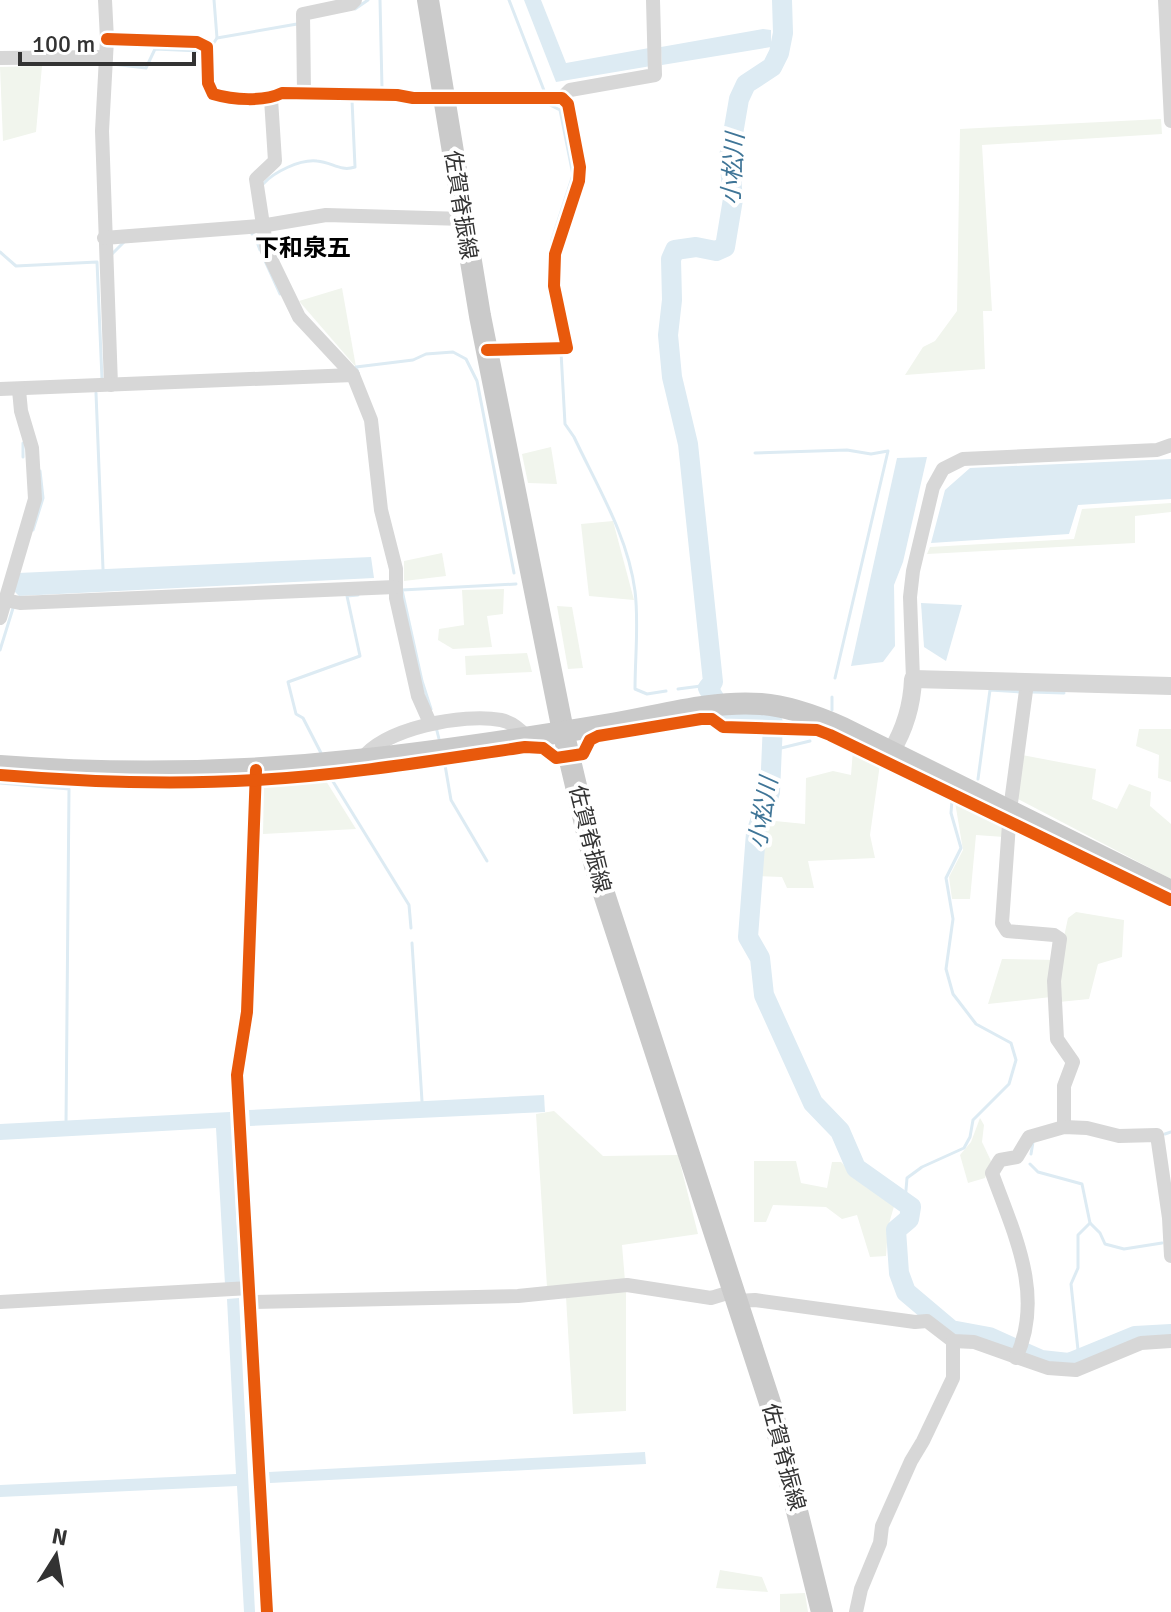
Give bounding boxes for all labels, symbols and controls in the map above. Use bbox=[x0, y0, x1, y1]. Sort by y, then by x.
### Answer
scale bar bbox=[20, 16, 194, 66]
text: 100 m bbox=[32, 29, 95, 59]
water label: 小松川 bbox=[716, 129, 751, 206]
street label: 佐賀脊振線 bbox=[439, 149, 483, 261]
district label: 下和泉五 bbox=[255, 233, 351, 263]
water label: 小松川 bbox=[742, 772, 785, 851]
street label: 佐賀脊振線 bbox=[564, 782, 616, 896]
street label: 佐賀脊振線 bbox=[757, 1400, 811, 1514]
north arrow bbox=[16, 1516, 96, 1596]
text: N bbox=[50, 1522, 70, 1552]

